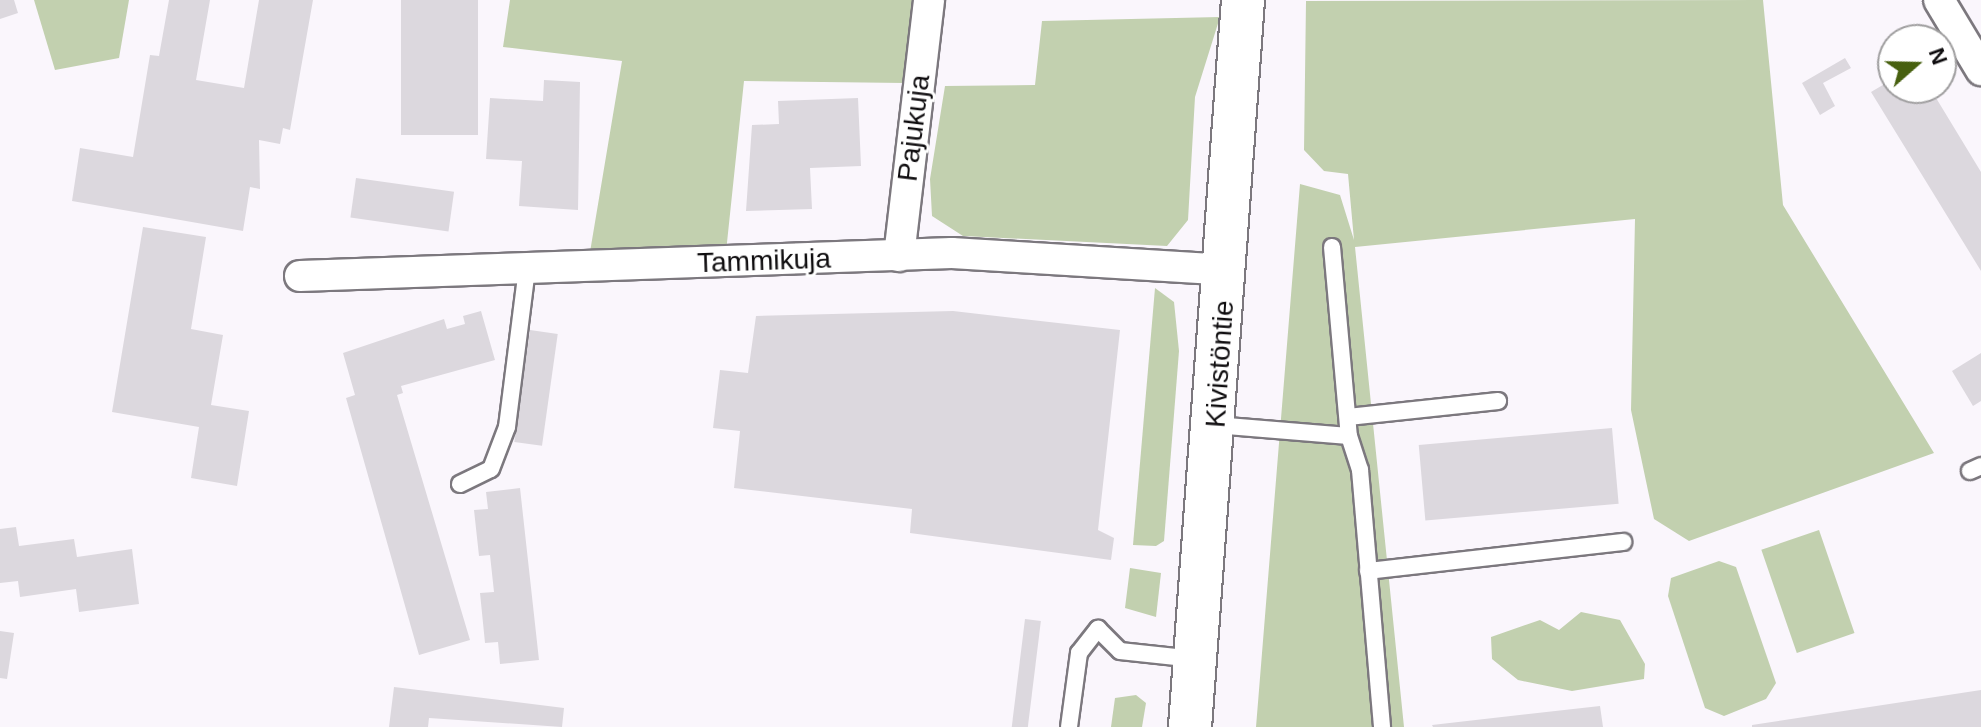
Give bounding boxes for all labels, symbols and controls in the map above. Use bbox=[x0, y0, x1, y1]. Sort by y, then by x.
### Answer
north arrow bbox=[1877, 24, 1957, 104]
text: N bbox=[1924, 45, 1953, 68]
street label: Pajukuja bbox=[891, 73, 937, 183]
street label: Tammikuja bbox=[697, 242, 831, 280]
street label: Kivistöntie bbox=[1199, 299, 1241, 429]

